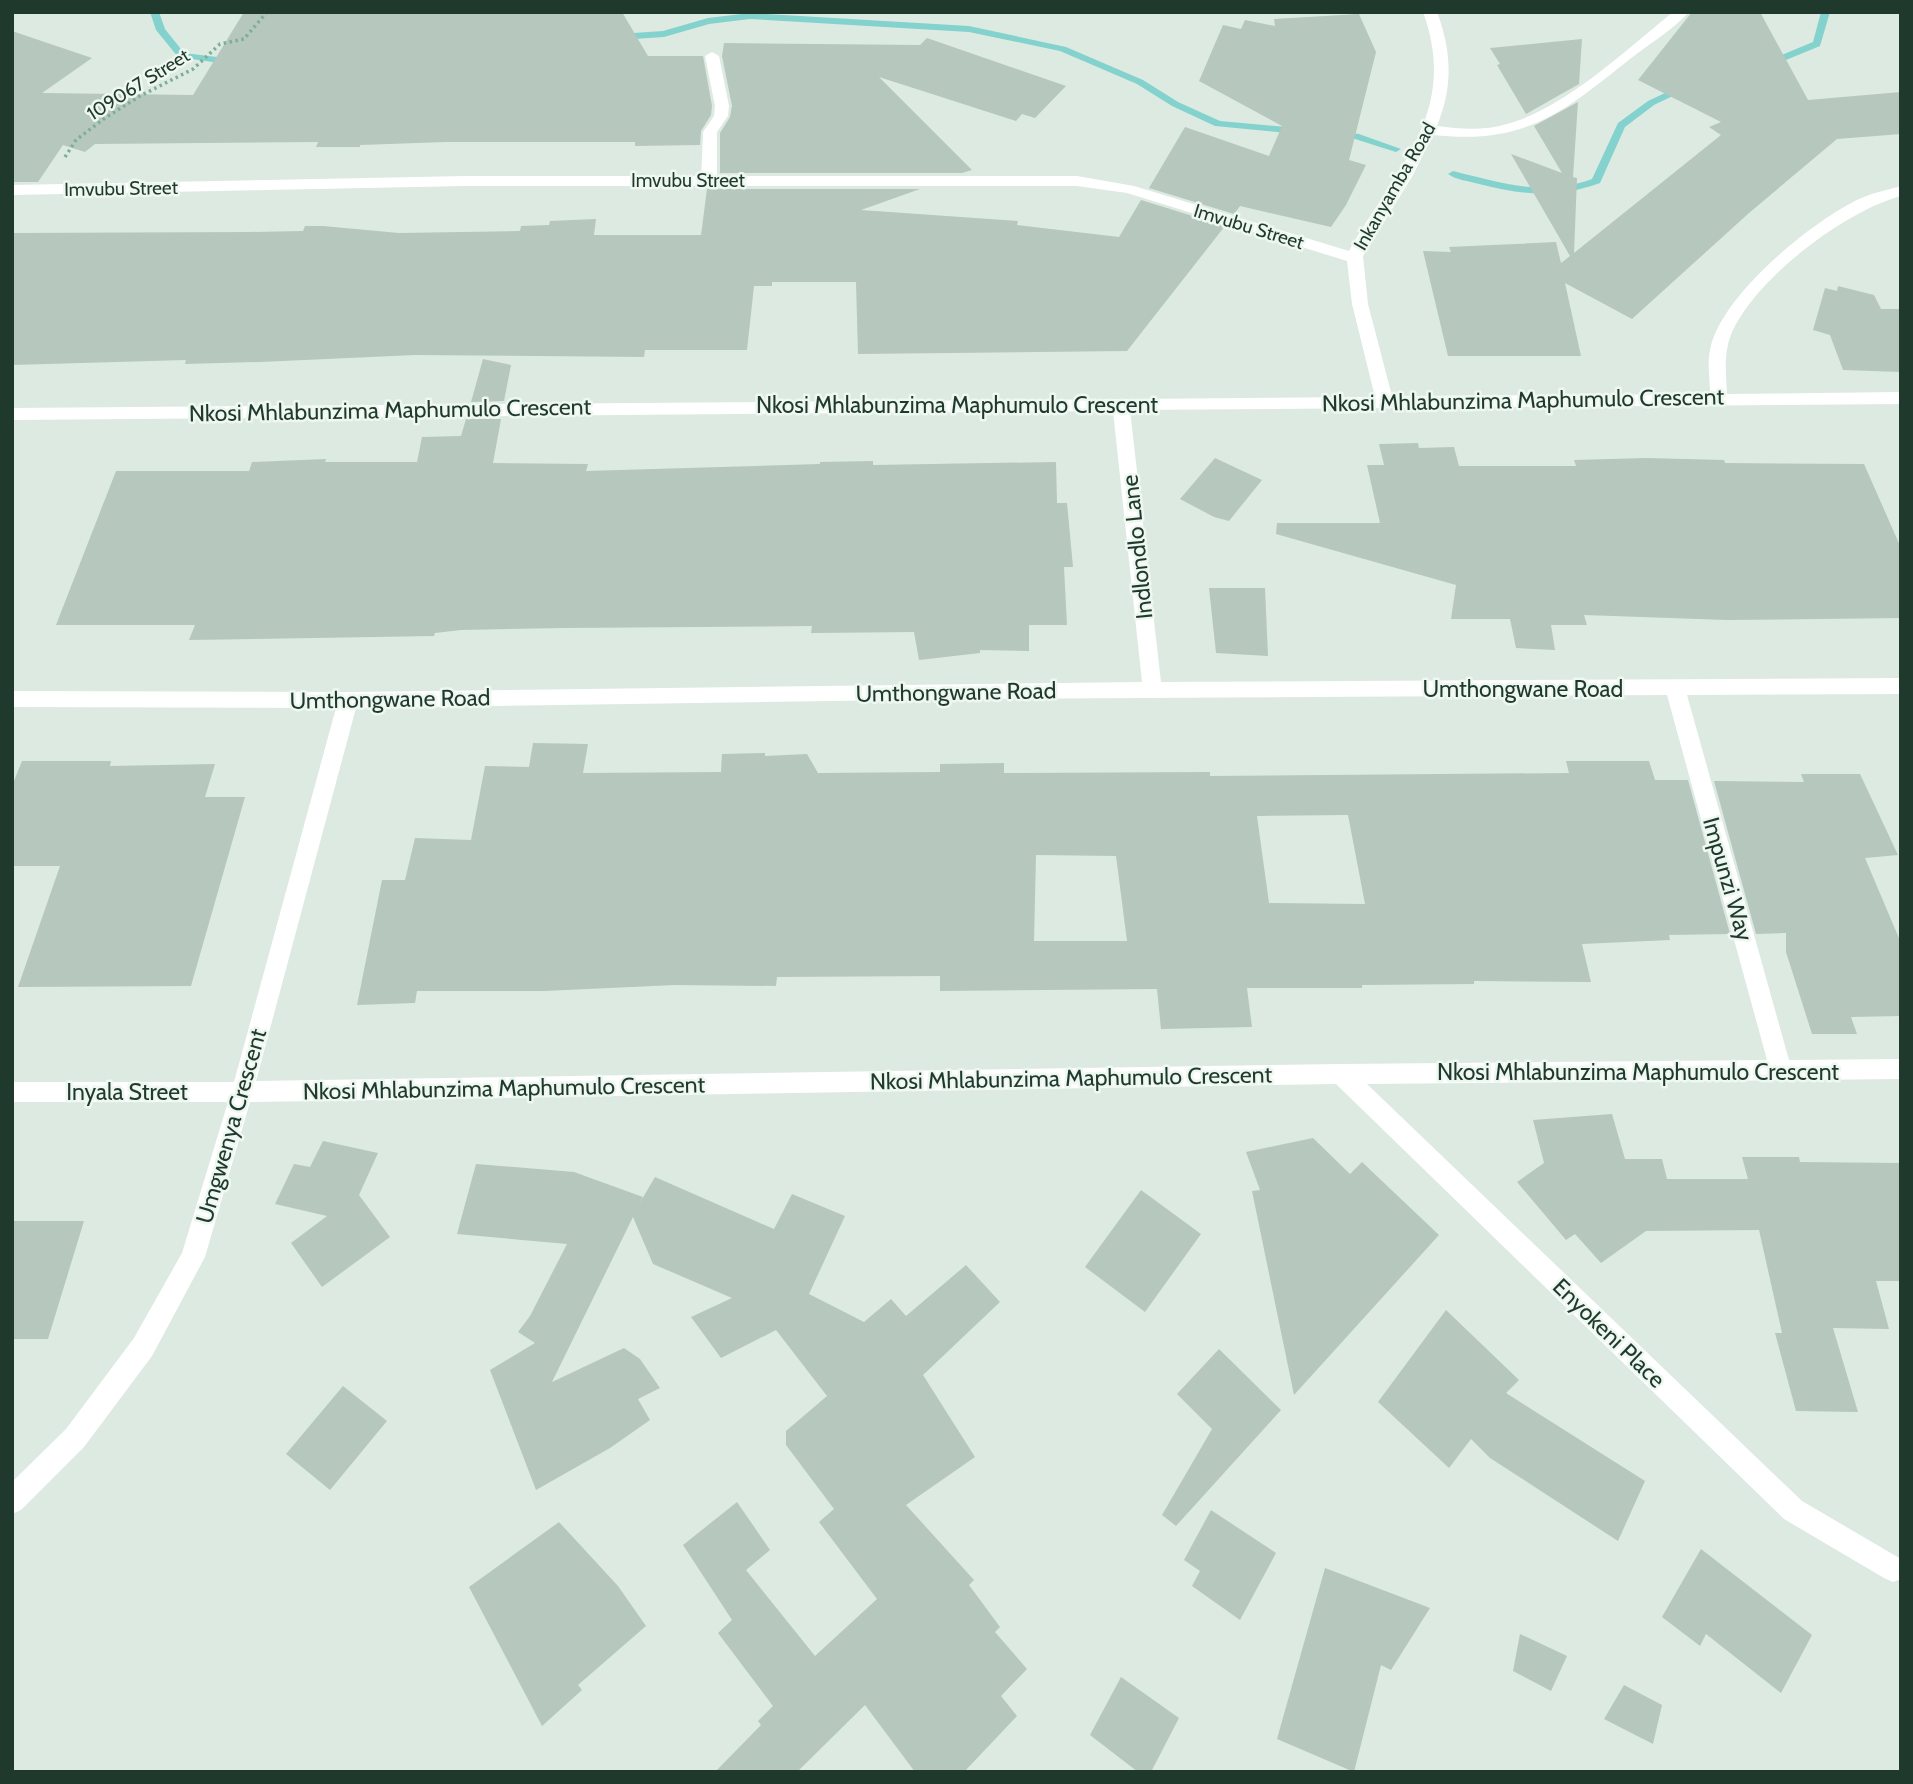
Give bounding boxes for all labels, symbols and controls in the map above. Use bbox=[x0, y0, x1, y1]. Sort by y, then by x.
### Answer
street label: 109067 Street bbox=[83, 43, 194, 125]
street label: Inkanyamba Road bbox=[1349, 118, 1440, 254]
street label: Imvubu Street bbox=[631, 169, 746, 192]
street label: Imvubu Street bbox=[64, 176, 179, 201]
street label: Imvubu Street bbox=[1191, 199, 1307, 254]
street label: Nkosi Mhlabunzima Maphumulo Crescent bbox=[1322, 382, 1725, 418]
street label: Nkosi Mhlabunzima Maphumulo Crescent bbox=[756, 391, 1158, 419]
street label: Nkosi Mhlabunzima Maphumulo Crescent bbox=[189, 392, 592, 428]
street label: Indlondlo Lane bbox=[1115, 473, 1159, 621]
street label: Umthongwane Road bbox=[1423, 675, 1623, 703]
street label: Umthongwane Road bbox=[855, 676, 1057, 708]
street label: Umthongwane Road bbox=[289, 683, 491, 715]
street label: Impunzi Way bbox=[1697, 814, 1759, 944]
street label: Umgwenya Crescent bbox=[190, 1025, 272, 1227]
street label: Nkosi Mhlabunzima Maphumulo Crescent bbox=[1437, 1058, 1839, 1086]
street label: Nkosi Mhlabunzima Maphumulo Crescent bbox=[870, 1060, 1273, 1096]
street label: Nkosi Mhlabunzima Maphumulo Crescent bbox=[303, 1070, 706, 1106]
street label: Inyala Street bbox=[66, 1078, 188, 1106]
street label: Enyokeni Place bbox=[1547, 1273, 1671, 1394]

